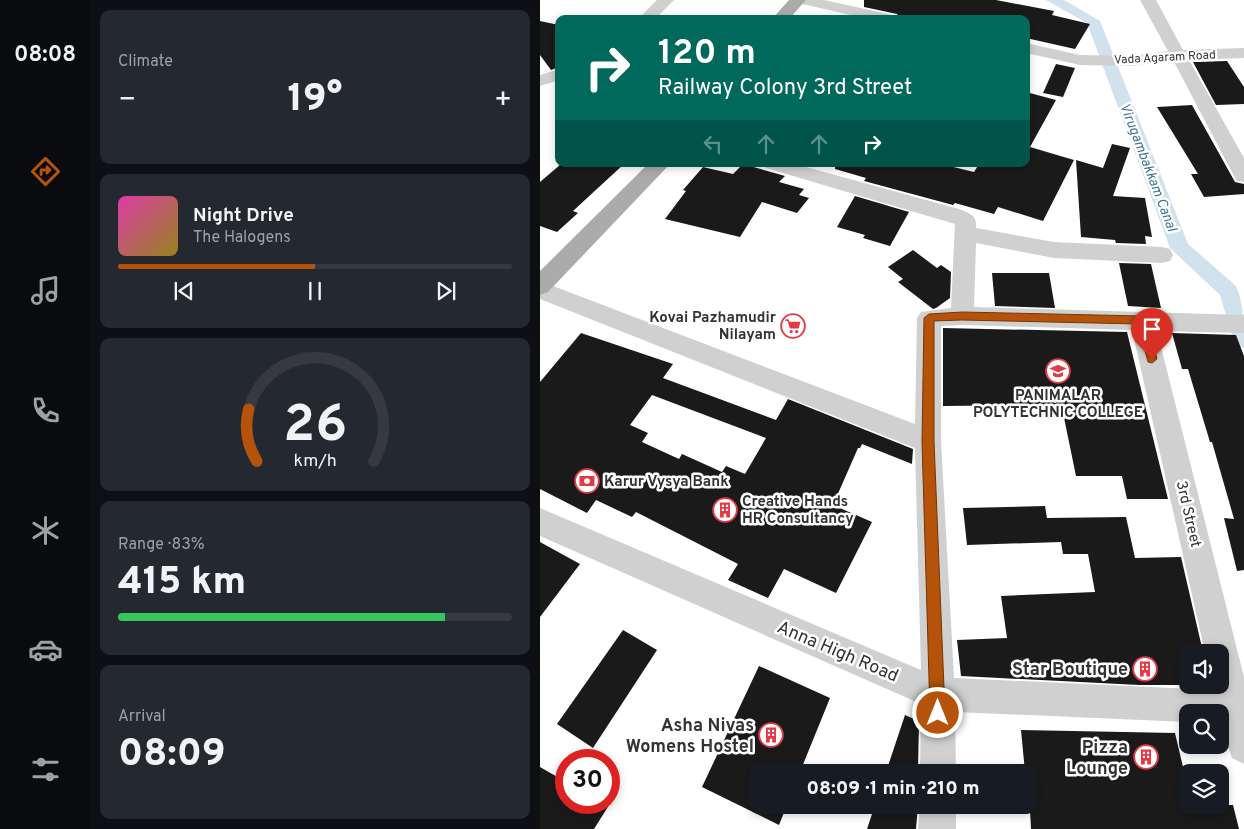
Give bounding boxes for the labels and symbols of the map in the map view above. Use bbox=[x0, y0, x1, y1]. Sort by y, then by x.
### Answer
street label: Vada Agaram Road bbox=[1114, 47, 1216, 69]
water label: Virugambakkam Canal bbox=[1115, 101, 1180, 236]
pin bbox=[1131, 308, 1173, 359]
place label: Kovai Pazhamudir Nilayam bbox=[649, 309, 777, 345]
supermarket icon: Kovai Pazhamudir Nilayam bbox=[780, 313, 806, 339]
school or university icon: PANIMALAR POLYTECHNIC COLLEGE bbox=[1045, 358, 1071, 384]
place label: PANIMALAR POLYTECHNIC COLLEGE bbox=[973, 387, 1143, 423]
bank icon: Karur Vysya Bank bbox=[574, 468, 600, 494]
place label: Karur Vysya Bank bbox=[604, 473, 729, 492]
street label: 3rd Street bbox=[1171, 479, 1204, 549]
place label: Creative Hands HR Consultancy bbox=[742, 493, 854, 529]
building icon: Creative Hands HR Consultancy bbox=[712, 497, 738, 523]
street label: Anna High Road bbox=[773, 616, 902, 688]
building icon: Star Boutique bbox=[1132, 656, 1158, 682]
place label: Star Boutique bbox=[1012, 659, 1128, 682]
position arrow bbox=[911, 686, 963, 738]
place label: Asha Nivas Womens Hostel bbox=[626, 715, 754, 759]
building icon: Asha Nivas Womens Hostel bbox=[758, 722, 784, 748]
place label: Pizza Lounge bbox=[1066, 737, 1128, 781]
building icon: Pizza Lounge bbox=[1133, 744, 1159, 770]
speed limit sign: 30 bbox=[555, 749, 620, 814]

